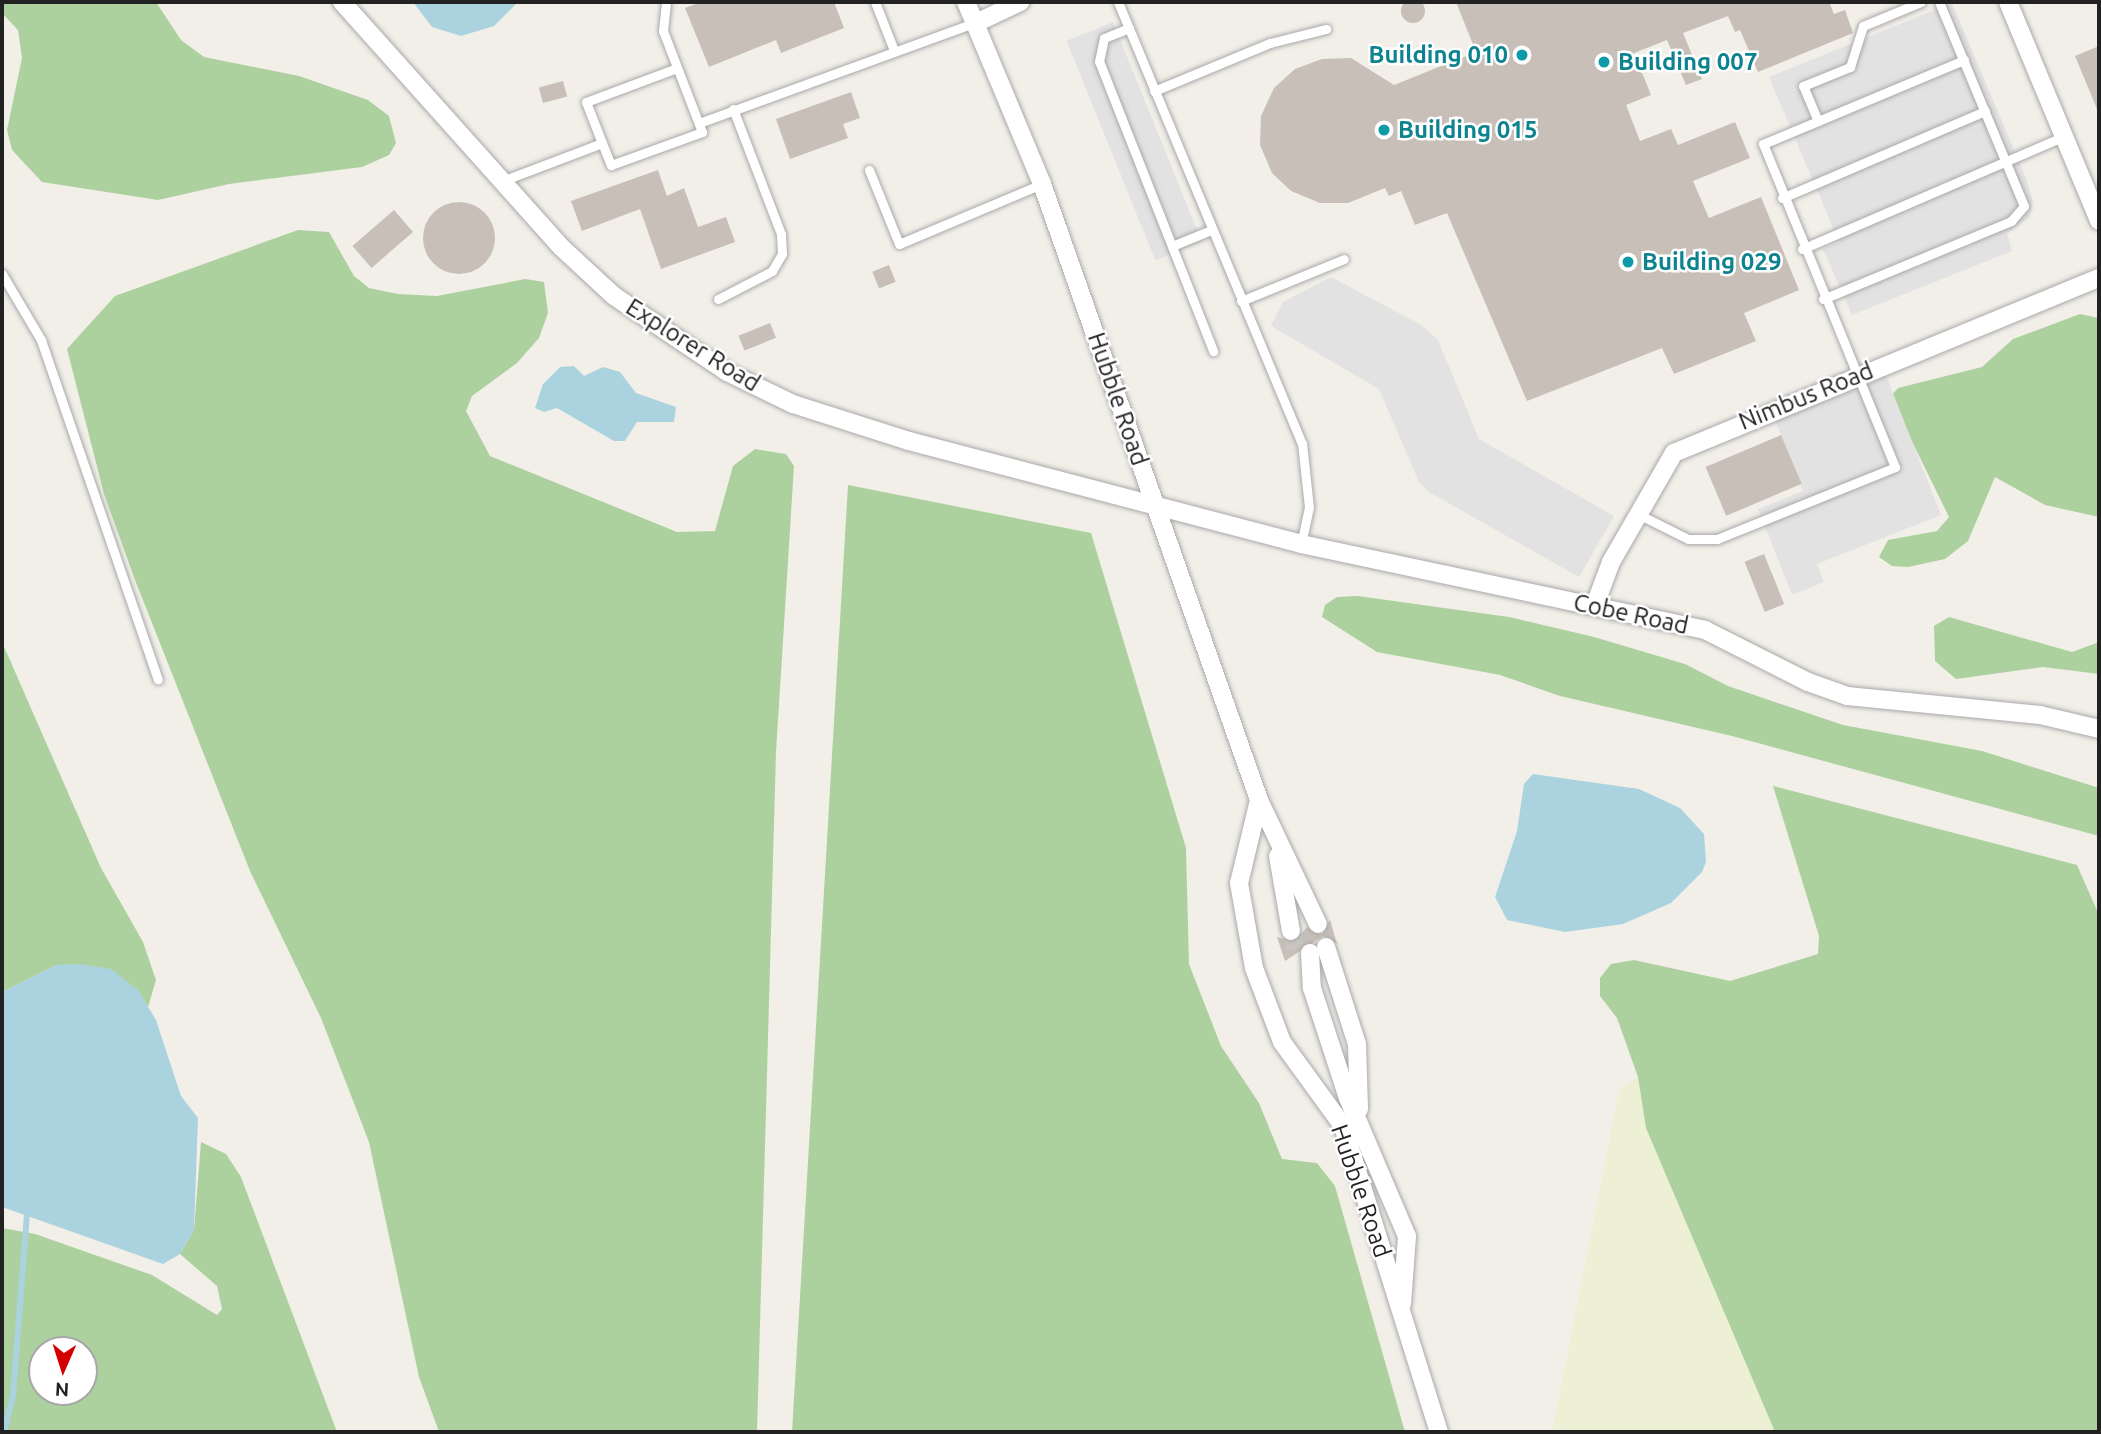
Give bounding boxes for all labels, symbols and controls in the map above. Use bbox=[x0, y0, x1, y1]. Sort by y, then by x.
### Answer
place label: Building 010 bbox=[1369, 41, 1508, 69]
marker: Building 010 bbox=[1514, 47, 1530, 63]
place label: Building 007 bbox=[1618, 48, 1757, 76]
marker: Building 007 bbox=[1596, 54, 1612, 70]
place label: Building 015 bbox=[1398, 116, 1537, 144]
marker: Building 015 bbox=[1376, 122, 1392, 138]
place label: Building 029 bbox=[1642, 248, 1781, 276]
marker: Building 029 bbox=[1620, 254, 1636, 270]
street label: Explorer Road bbox=[621, 292, 765, 398]
street label: Hubble Road bbox=[1082, 329, 1154, 469]
street label: Nimbus Road bbox=[1734, 356, 1878, 436]
street label: Cobe Road bbox=[1571, 588, 1691, 640]
street label: Hubble Road bbox=[1325, 1121, 1397, 1261]
north arrow bbox=[28, 1336, 98, 1406]
text: N bbox=[54, 1379, 70, 1401]

